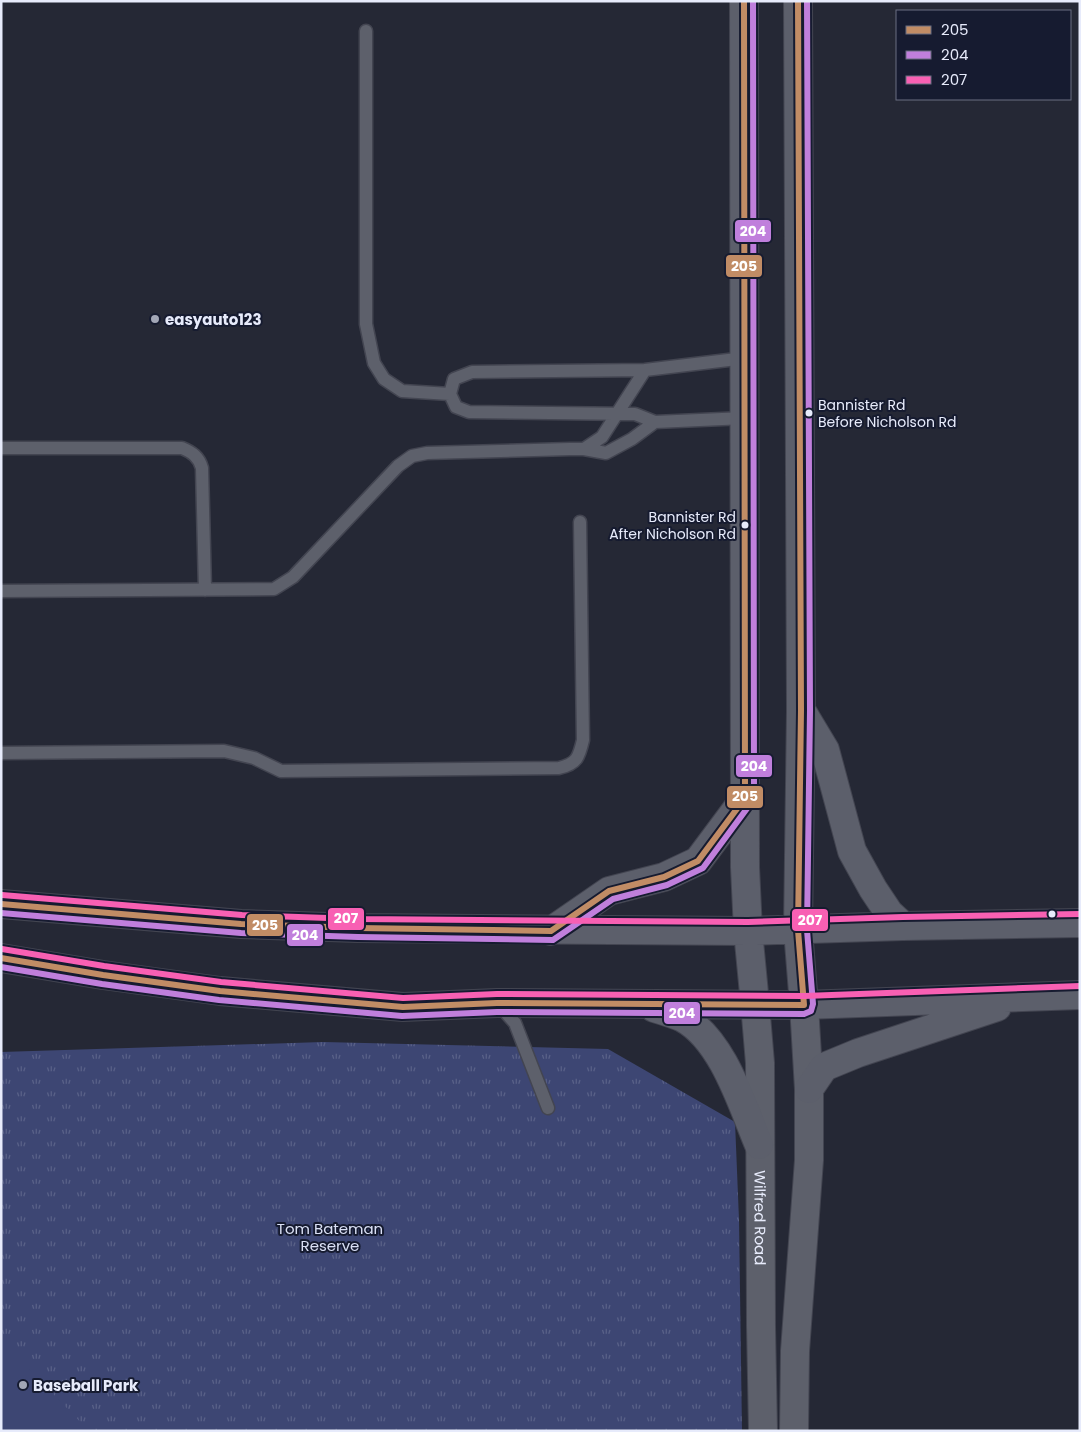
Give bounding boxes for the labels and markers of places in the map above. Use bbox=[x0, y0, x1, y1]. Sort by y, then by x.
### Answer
place label: easyauto123 bbox=[165, 309, 262, 330]
marker: easyauto123 bbox=[149, 313, 161, 325]
place label: Bannister Rd Before Nicholson Rd bbox=[818, 395, 957, 432]
marker: Bannister Rd Before Nicholson Rd bbox=[804, 408, 814, 418]
place label: Bannister Rd After Nicholson Rd bbox=[609, 507, 736, 544]
marker: Bannister Rd After Nicholson Rd bbox=[740, 520, 750, 530]
unlabelled marker bbox=[1047, 909, 1057, 919]
place label: Baseball Park bbox=[33, 1375, 139, 1396]
marker: Baseball Park bbox=[17, 1379, 29, 1391]

